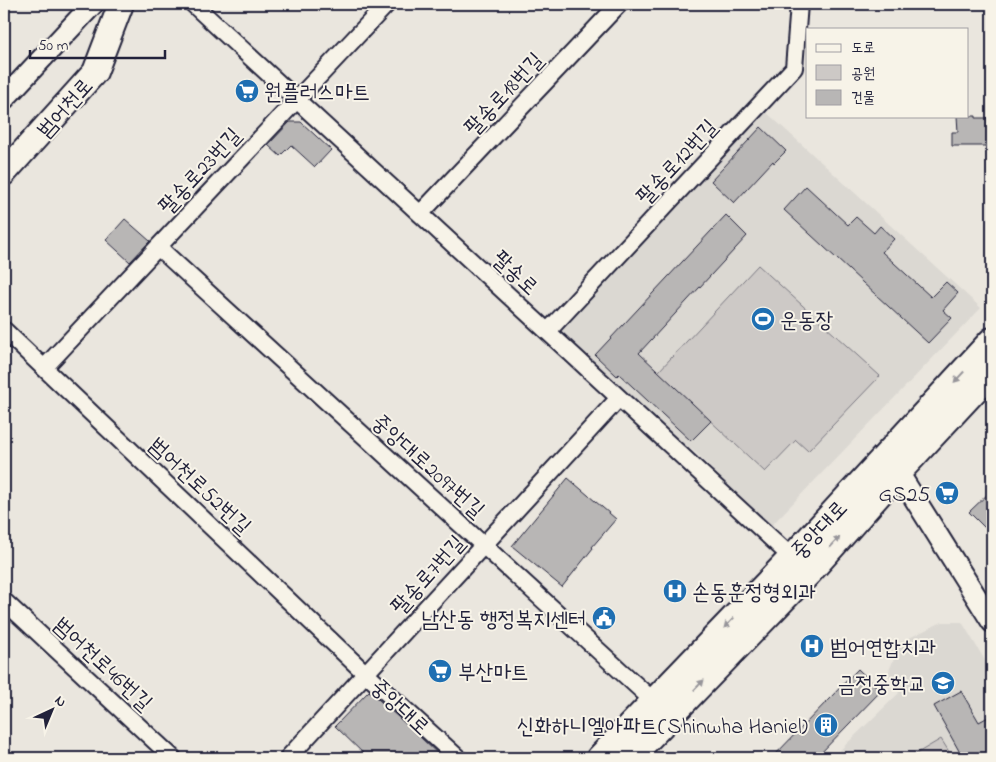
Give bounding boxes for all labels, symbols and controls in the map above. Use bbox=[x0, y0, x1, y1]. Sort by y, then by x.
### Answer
scale bar bbox=[30, 28, 165, 60]
legend bbox=[806, 28, 968, 118]
text: 50 m bbox=[38, 35, 69, 57]
text: 도로 bbox=[851, 37, 875, 59]
street label: 팔송로18번길 bbox=[458, 46, 552, 144]
text: 공원 bbox=[851, 63, 875, 85]
street label: 범어천로 bbox=[31, 72, 102, 146]
supermarket icon: 원플러스마트 bbox=[234, 78, 260, 104]
place label: 원플러스마트 bbox=[264, 78, 370, 110]
text: 건물 bbox=[851, 87, 875, 109]
street label: 팔송로12번길 bbox=[630, 113, 726, 213]
street label: 팔송로23번길 bbox=[152, 121, 250, 223]
street label: 팔송로 bbox=[484, 244, 544, 304]
sports icon: 운동장 bbox=[750, 306, 776, 332]
place label: 운동장 bbox=[780, 306, 833, 338]
one-way arrow bbox=[953, 371, 965, 383]
street label: 중앙대로2097번길 bbox=[363, 408, 491, 527]
street label: 범어천로52번길 bbox=[141, 431, 258, 543]
place label: GS25 bbox=[879, 480, 930, 512]
supermarket icon: GS25 bbox=[934, 480, 960, 506]
street label: 중앙대로 bbox=[784, 494, 856, 568]
street label: 팔송로7번길 bbox=[385, 529, 474, 623]
one-way arrow bbox=[830, 536, 841, 549]
hospital icon: 손동훈정형외과 bbox=[662, 578, 688, 604]
place label: 손동훈정형외과 bbox=[692, 578, 816, 610]
place label: 남산동 행정복지센터 bbox=[421, 605, 586, 637]
public building icon: 남산동 행정복지센터 bbox=[591, 605, 617, 631]
street label: 범어천로46번길 bbox=[45, 611, 159, 720]
one-way arrow bbox=[723, 617, 735, 629]
hospital icon: 범어연합치과 bbox=[799, 633, 825, 659]
place label: 범어연합치과 bbox=[830, 633, 936, 665]
supermarket icon: 부산마트 bbox=[427, 658, 453, 684]
place label: 부산마트 bbox=[458, 658, 529, 690]
place label: 금정중학교 bbox=[837, 670, 926, 702]
school or university icon: 금정중학교 bbox=[930, 670, 956, 696]
street label: 중앙대로 bbox=[362, 672, 436, 744]
one-way arrow bbox=[693, 680, 705, 692]
north arrow bbox=[28, 684, 78, 734]
text: N bbox=[49, 691, 71, 713]
place label: 신화하니엘아파트(Shinwha Haniel) bbox=[516, 712, 808, 744]
building icon: 신화하니엘아파트(Shinwha Haniel) bbox=[813, 712, 839, 738]

